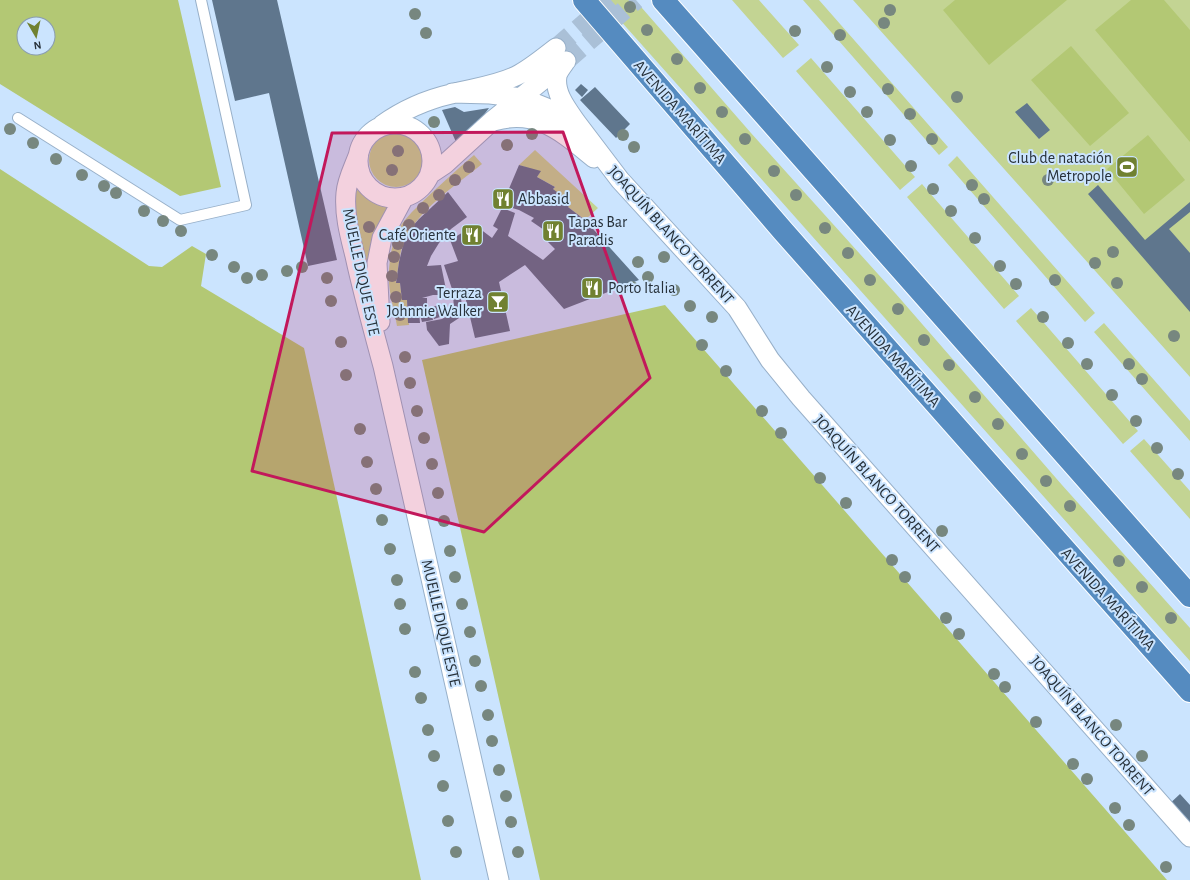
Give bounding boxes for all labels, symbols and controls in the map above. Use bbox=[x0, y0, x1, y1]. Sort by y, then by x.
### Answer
north arrow bbox=[16, 16, 56, 56]
text: N bbox=[33, 39, 42, 51]
street label: AVENIDA MARÍTIMA bbox=[631, 56, 731, 167]
place label: Club de natación Metropole bbox=[1008, 150, 1112, 184]
sports icon: Club de natación Metropole bbox=[1114, 154, 1140, 180]
street label: JOAQUÍN BLANCO TORRENT bbox=[604, 162, 739, 308]
restaurant icon: Abbasid bbox=[490, 186, 516, 212]
place label: Abbasid bbox=[518, 191, 569, 207]
street label: MUELLE DIQUE ESTE bbox=[339, 207, 382, 337]
place label: Tapas Bar Paradis bbox=[568, 214, 628, 248]
restaurant icon: Tapas Bar Paradis bbox=[540, 218, 566, 244]
restaurant icon: Café Oriente bbox=[459, 222, 485, 248]
place label: Café Oriente bbox=[379, 227, 456, 243]
restaurant icon: Porto Italia bbox=[579, 275, 605, 301]
place label: Porto Italia bbox=[608, 280, 676, 296]
place label: Terraza Johnnie Walker bbox=[387, 285, 483, 319]
bar icon: Terraza Johnnie Walker bbox=[485, 289, 511, 315]
street label: AVENIDA MARÍTIMA bbox=[843, 300, 944, 410]
street label: JOAQUÍN BLANCO TORRENT bbox=[810, 411, 945, 557]
street label: AVENIDA MARÍTIMA bbox=[1058, 543, 1159, 653]
street label: MUELLE DIQUE ESTE bbox=[418, 558, 463, 688]
street label: JOAQUÍN BLANCO TORRENT bbox=[1026, 652, 1158, 800]

